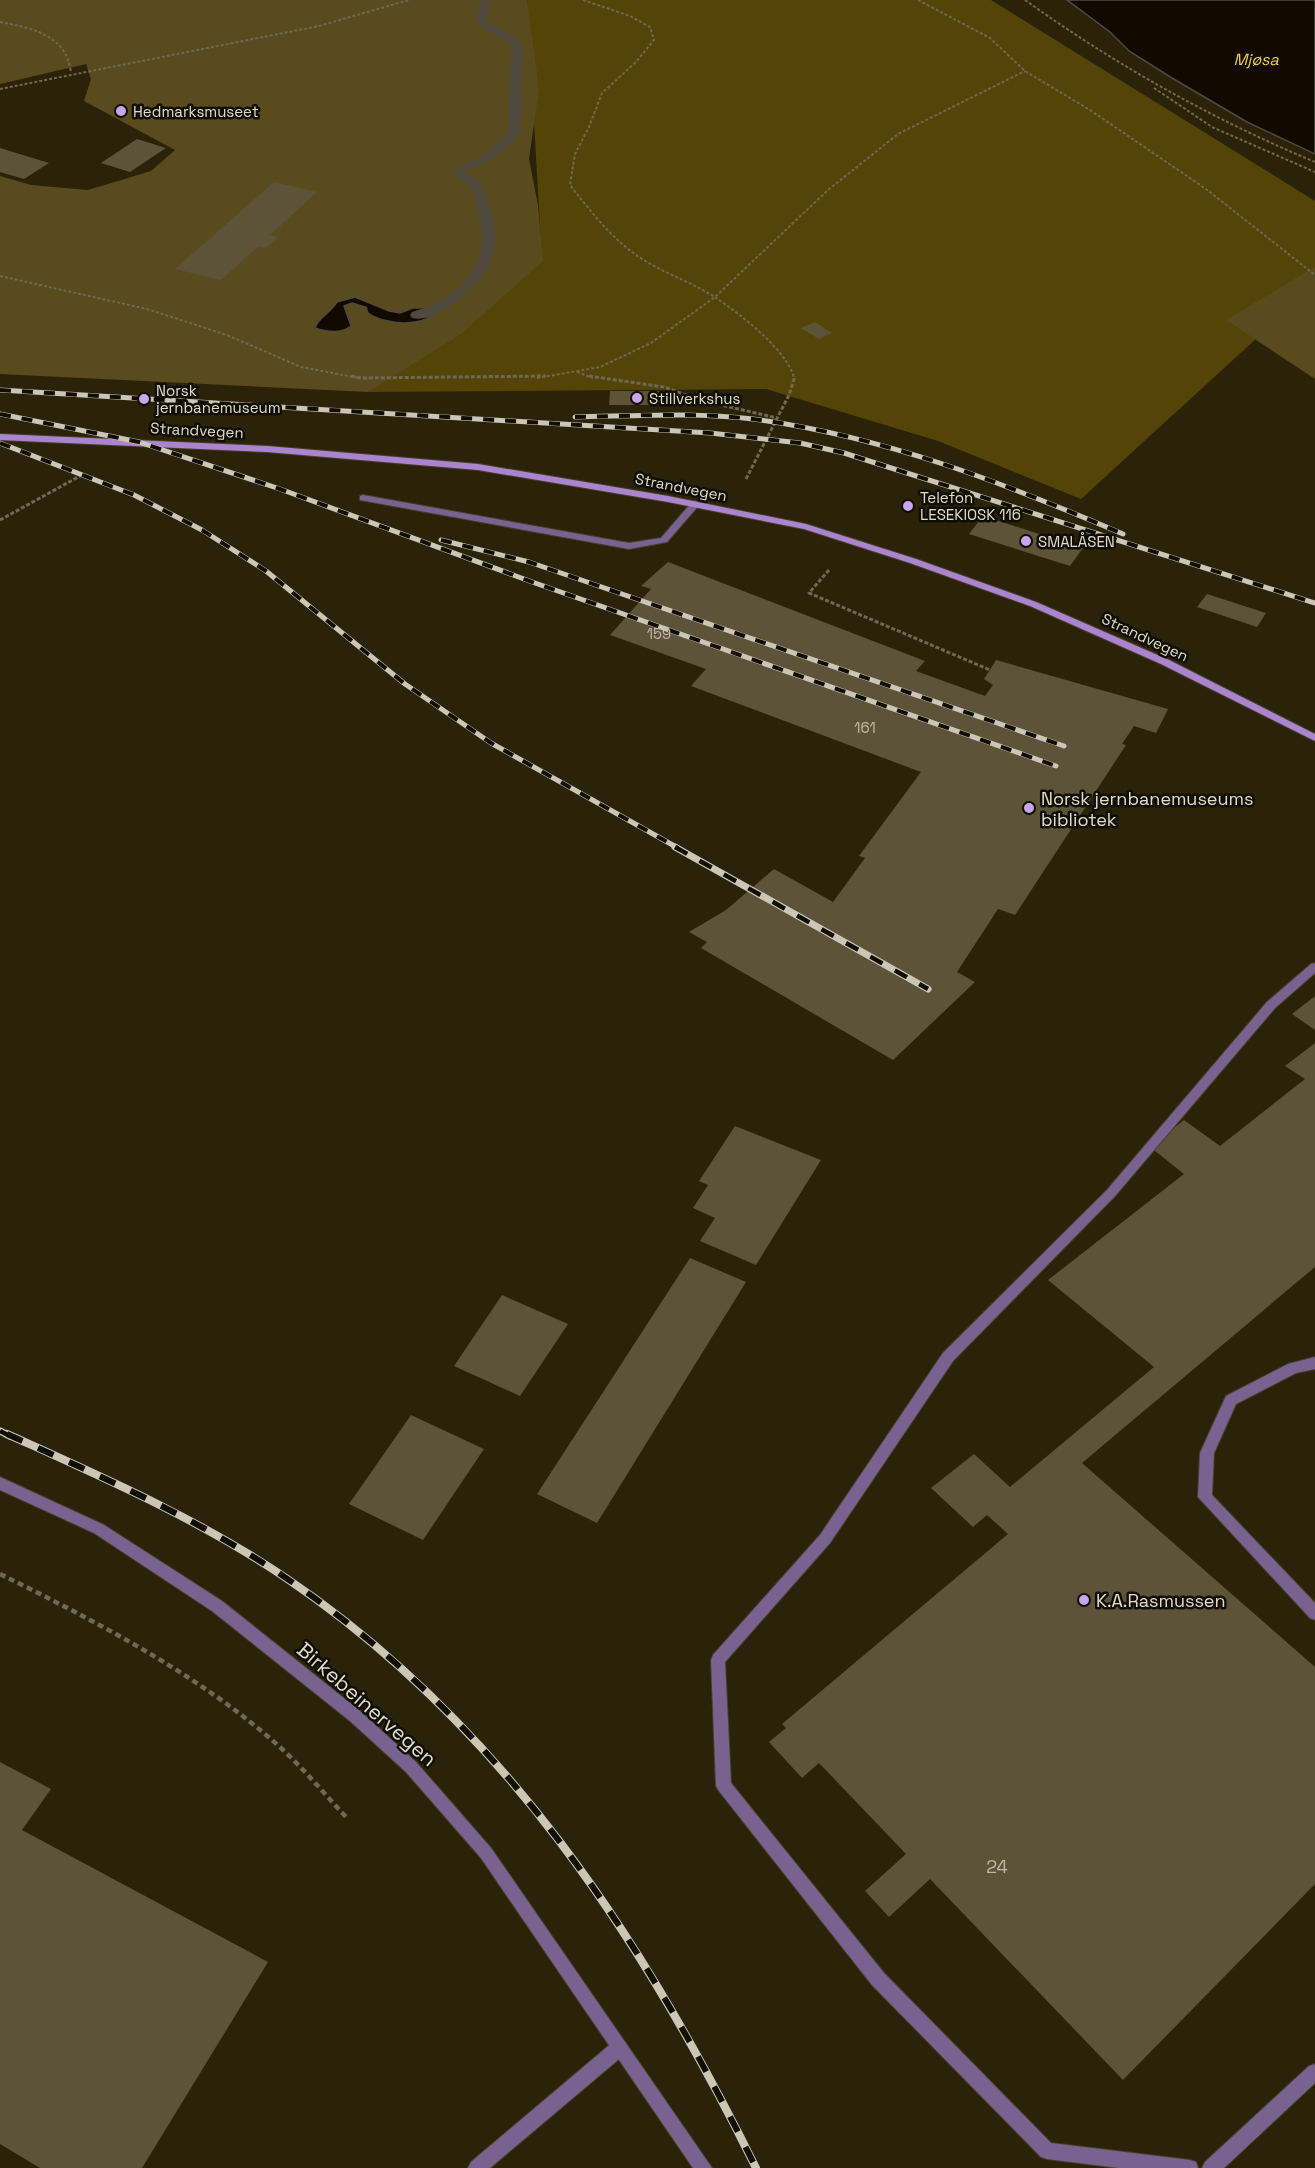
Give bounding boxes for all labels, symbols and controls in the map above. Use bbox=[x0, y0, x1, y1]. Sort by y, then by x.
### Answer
water label: Mjøsa bbox=[1233, 49, 1279, 70]
place label: Hedmarksmuseet bbox=[133, 102, 259, 121]
marker: Hedmarksmuseet bbox=[114, 104, 128, 118]
place label: Norsk jernbanemuseum bbox=[155, 381, 281, 417]
place label: Stillverkshus bbox=[649, 389, 740, 408]
marker: Stillverkshus bbox=[630, 391, 644, 405]
marker: Norsk jernbanemuseum bbox=[137, 392, 151, 406]
street label: Strandvegen bbox=[150, 418, 244, 442]
street label: Strandvegen bbox=[633, 469, 729, 505]
place label: Telefon LESEKIOSK 116 bbox=[920, 488, 1021, 524]
marker: Telefon LESEKIOSK 116 bbox=[901, 499, 915, 513]
place label: SMALÅSEN bbox=[1038, 532, 1115, 551]
marker: SMALÅSEN bbox=[1019, 534, 1033, 548]
street label: Strandvegen bbox=[1099, 609, 1191, 665]
house number: 159 bbox=[647, 624, 671, 643]
house number: 161 bbox=[854, 718, 876, 737]
place label: Norsk jernbanemuseums bibliotek bbox=[1041, 787, 1254, 831]
marker: Norsk jernbanemuseums bibliotek bbox=[1022, 801, 1036, 815]
place label: K.A.Rasmussen bbox=[1096, 1589, 1226, 1612]
marker: K.A.Rasmussen bbox=[1077, 1593, 1091, 1607]
street label: Birkebeinervegen bbox=[292, 1636, 442, 1772]
house number: 24 bbox=[986, 1855, 1008, 1878]

